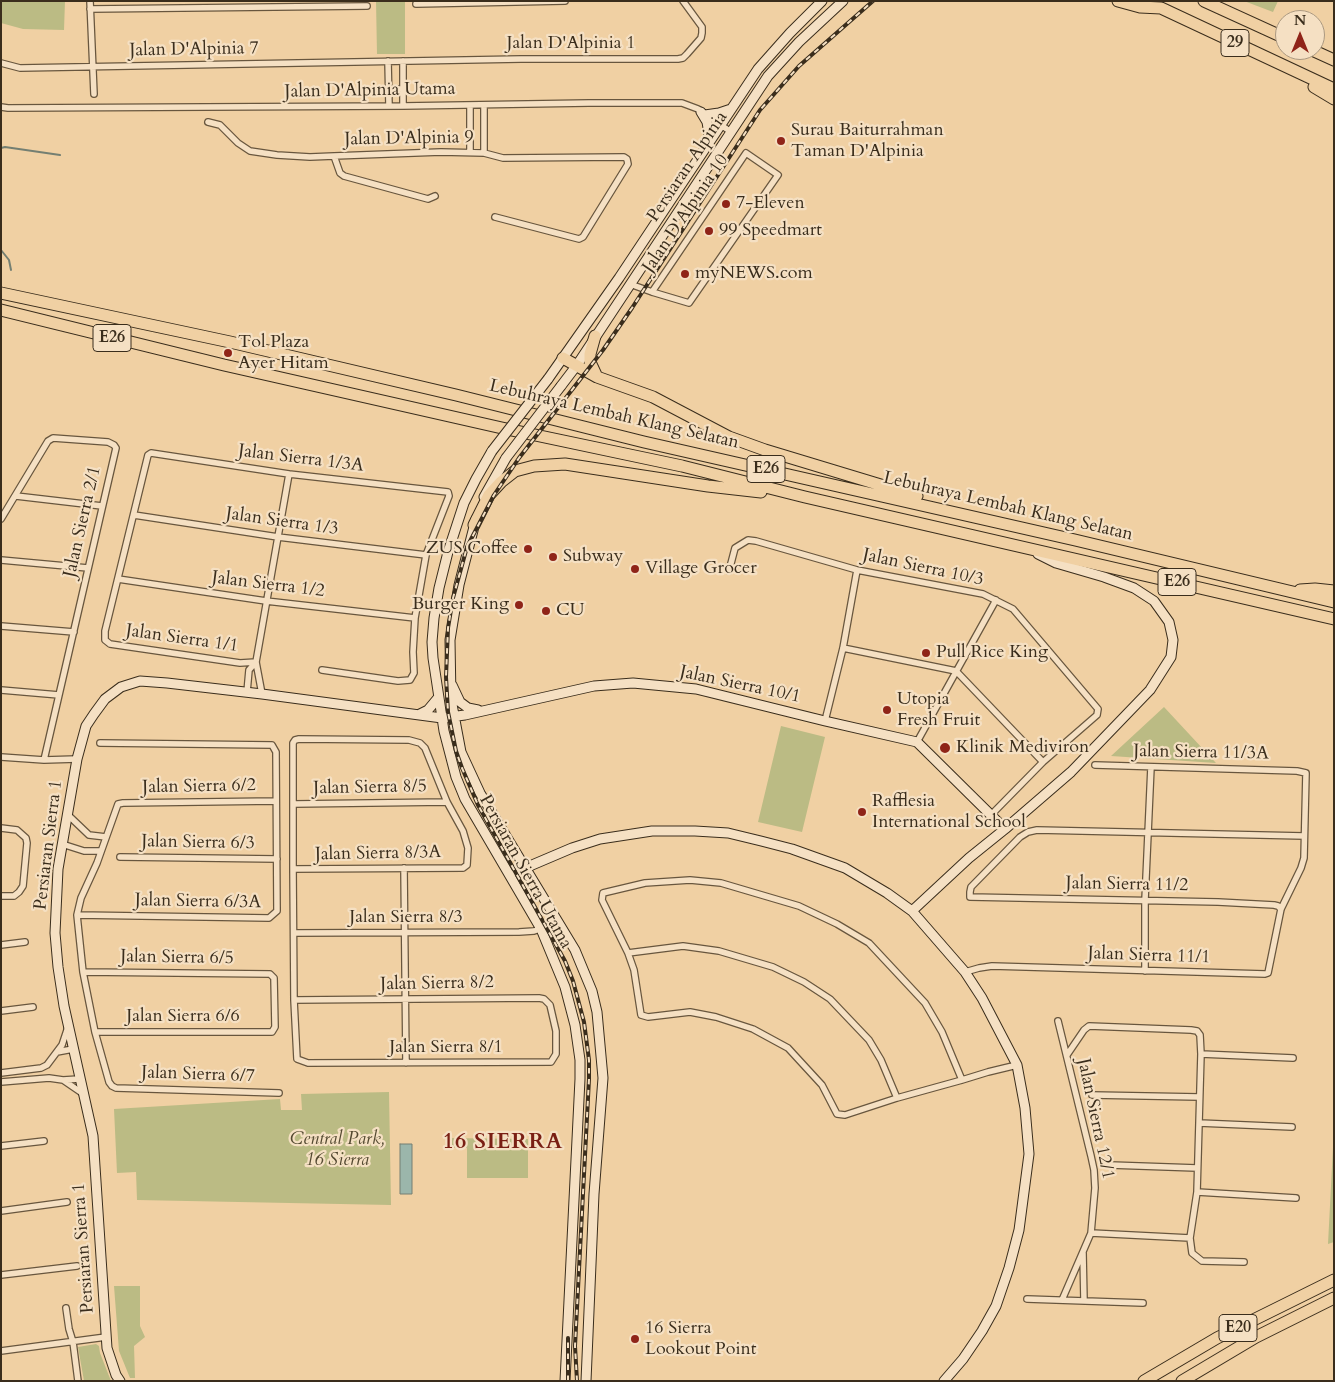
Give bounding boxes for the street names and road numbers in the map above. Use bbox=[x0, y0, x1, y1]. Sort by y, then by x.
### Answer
road number: 29 bbox=[1221, 29, 1249, 56]
street label: Jalan D'Alpinia 1 bbox=[506, 33, 636, 55]
street label: Jalan D'Alpinia 7 bbox=[129, 38, 259, 62]
street label: Jalan D'Alpinia Utama bbox=[284, 79, 456, 103]
street label: Persiaran Alpinia bbox=[643, 108, 733, 226]
street label: Jalan D'Alpinia 9 bbox=[344, 127, 474, 151]
street label: Jalan D'Alpinia 10 bbox=[638, 151, 734, 277]
road number: E26 bbox=[93, 324, 131, 352]
street label: Lebuhraya Lembah Klang Selatan bbox=[487, 376, 741, 454]
street label: Jalan Sierra 1/3A bbox=[237, 441, 365, 477]
road number: E26 bbox=[747, 456, 785, 482]
street label: Jalan Sierra 2/1 bbox=[60, 464, 106, 580]
street label: Lebuhraya Lembah Klang Selatan bbox=[881, 468, 1135, 546]
street label: Jalan Sierra 1/3 bbox=[224, 503, 340, 541]
street label: Jalan Sierra 10/3 bbox=[861, 545, 985, 591]
street label: Jalan Sierra 1/2 bbox=[210, 567, 326, 603]
road number: E26 bbox=[1158, 568, 1196, 596]
street label: Jalan Sierra 1/1 bbox=[124, 620, 240, 658]
street label: Jalan Sierra 10/1 bbox=[678, 662, 802, 708]
street label: Jalan Sierra 11/3A bbox=[1133, 741, 1269, 765]
street label: Jalan Sierra 6/2 bbox=[142, 775, 256, 799]
street label: Jalan Sierra 8/5 bbox=[313, 776, 427, 800]
street label: Persiaran Sierra 1 bbox=[30, 779, 68, 911]
street label: Persiaran Sierra Utama bbox=[474, 791, 576, 953]
street label: Jalan Sierra 6/3 bbox=[141, 831, 255, 855]
street label: Jalan Sierra 8/3A bbox=[315, 842, 441, 866]
street label: Jalan Sierra 11/2 bbox=[1065, 873, 1189, 897]
street label: Jalan Sierra 6/3A bbox=[135, 890, 261, 914]
street label: Jalan Sierra 8/3 bbox=[349, 907, 463, 929]
street label: Jalan Sierra 11/1 bbox=[1087, 943, 1211, 969]
street label: Jalan Sierra 6/5 bbox=[120, 946, 234, 970]
street label: Jalan Sierra 8/2 bbox=[380, 972, 494, 996]
street label: Jalan Sierra 6/6 bbox=[126, 1006, 240, 1028]
street label: Jalan Sierra 8/1 bbox=[389, 1037, 503, 1059]
street label: Jalan Sierra 12/1 bbox=[1072, 1057, 1118, 1181]
street label: Jalan Sierra 6/7 bbox=[141, 1062, 255, 1088]
street label: Persiaran Sierra 1 bbox=[69, 1182, 99, 1314]
road number: E20 bbox=[1219, 1315, 1257, 1342]

